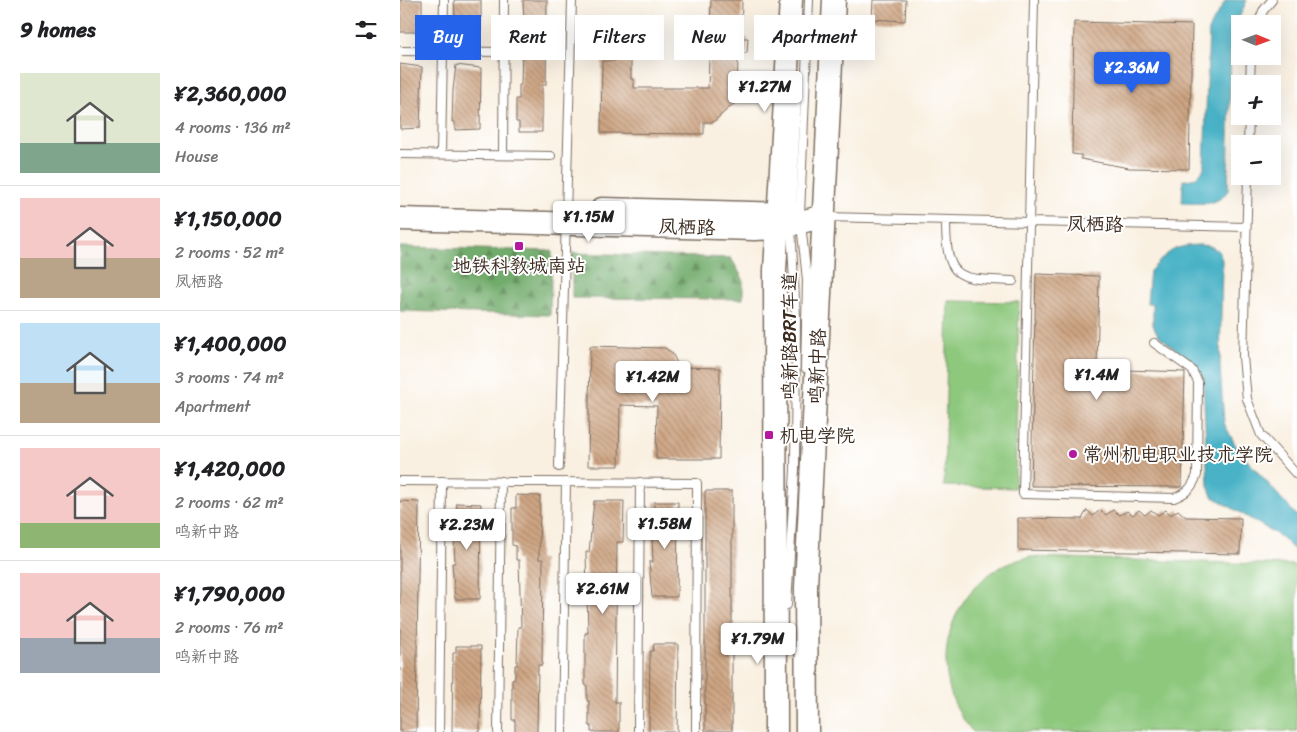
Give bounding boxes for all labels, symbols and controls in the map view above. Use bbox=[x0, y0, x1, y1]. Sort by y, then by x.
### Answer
text: 9 homes bbox=[20, 11, 96, 49]
chip: Buy bbox=[415, 15, 481, 60]
chip: Rent bbox=[491, 15, 565, 60]
chip: Filters bbox=[575, 15, 664, 60]
chip: New bbox=[674, 15, 744, 60]
chip: Apartment bbox=[754, 15, 875, 60]
north arrow bbox=[1231, 15, 1281, 65]
map controls bbox=[1231, 15, 1281, 185]
icon: filters bbox=[352, 16, 380, 44]
pin: ¥2.36M bbox=[1091, 52, 1173, 94]
text: ¥2.36M bbox=[1105, 53, 1159, 82]
pin: ¥1.27M bbox=[724, 70, 806, 113]
text: ¥1.27M bbox=[739, 72, 791, 101]
text: ¥2,360,000 bbox=[175, 75, 287, 113]
button: + bbox=[1231, 75, 1281, 125]
icon: home bbox=[60, 93, 120, 153]
text: 4 rooms · 136 m² bbox=[175, 113, 291, 142]
button: − bbox=[1231, 135, 1281, 185]
text: House bbox=[175, 142, 218, 171]
text: ¥1,150,000 bbox=[175, 200, 282, 238]
pin: ¥1.15M bbox=[548, 200, 630, 243]
text: ¥1.15M bbox=[564, 202, 614, 231]
street label: 凤栖路 bbox=[1066, 207, 1124, 241]
street label: 凤栖路 bbox=[658, 210, 716, 244]
icon: home bbox=[60, 218, 120, 278]
text: 2 rooms · 52 m² bbox=[175, 238, 284, 267]
marker: 地铁科教城南站 bbox=[513, 240, 525, 252]
place label: 地铁科教城南站 bbox=[452, 249, 586, 282]
text: 凤栖路 bbox=[175, 267, 223, 296]
street label: 鸣新路BRT车道 bbox=[773, 272, 806, 400]
text: ¥1,400,000 bbox=[175, 325, 286, 363]
street label: 鸣新中路 bbox=[799, 327, 835, 405]
icon: home bbox=[60, 343, 120, 403]
pin: ¥1.4M bbox=[1062, 358, 1132, 401]
pin: ¥1.42M bbox=[612, 360, 694, 403]
text: ¥1.4M bbox=[1075, 360, 1119, 389]
text: ¥1.42M bbox=[627, 362, 679, 391]
text: 3 rooms · 74 m² bbox=[175, 363, 284, 392]
text: Apartment bbox=[175, 392, 251, 421]
place label: 机电学院 bbox=[779, 419, 855, 452]
marker: 机电学院 bbox=[763, 429, 775, 441]
place label: 常州机电职业技术学院 bbox=[1083, 438, 1273, 471]
marker: 常州机电职业技术学院 bbox=[1067, 448, 1079, 460]
text: ¥1,420,000 bbox=[175, 450, 285, 488]
icon: home bbox=[60, 468, 120, 528]
text: 2 rooms · 62 m² bbox=[175, 488, 284, 517]
pin: ¥2.23M bbox=[426, 508, 508, 551]
pin: ¥1.58M bbox=[624, 508, 706, 550]
text: ¥1.58M bbox=[638, 509, 692, 538]
text: ¥2.23M bbox=[440, 510, 494, 539]
text: 鸣新中路 bbox=[175, 517, 239, 546]
pin: ¥2.61M bbox=[562, 572, 644, 615]
text: ¥2.61M bbox=[577, 574, 629, 603]
text: ¥1,790,000 bbox=[175, 575, 285, 613]
icon: home bbox=[60, 593, 120, 653]
text: 2 rooms · 76 m² bbox=[175, 613, 284, 642]
pin: ¥1.79M bbox=[717, 622, 799, 665]
text: ¥1.79M bbox=[732, 624, 784, 653]
text: 鸣新中路 bbox=[175, 642, 239, 671]

